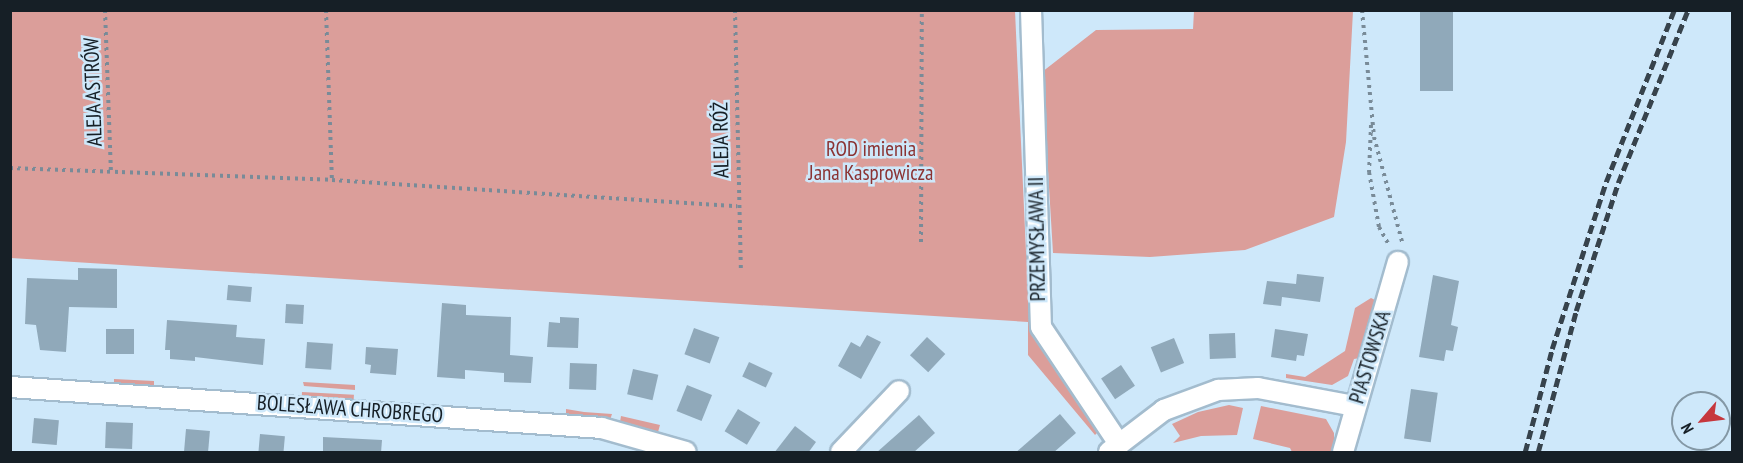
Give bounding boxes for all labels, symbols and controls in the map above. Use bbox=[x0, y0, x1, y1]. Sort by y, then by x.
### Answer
street label: ALEJA ASTRÓW bbox=[78, 37, 108, 147]
street label: ALEJA RÓŻ bbox=[708, 101, 734, 179]
park label: ROD imienia Jana Kasprowicza bbox=[809, 136, 933, 186]
street label: PRZEMYSŁAWA II bbox=[1023, 176, 1051, 302]
street label: PIASTOWSKA bbox=[1344, 307, 1396, 407]
street label: BOLESŁAWA CHROBREGO bbox=[256, 390, 444, 428]
north arrow bbox=[1671, 391, 1731, 451]
text: N bbox=[1676, 420, 1698, 437]

